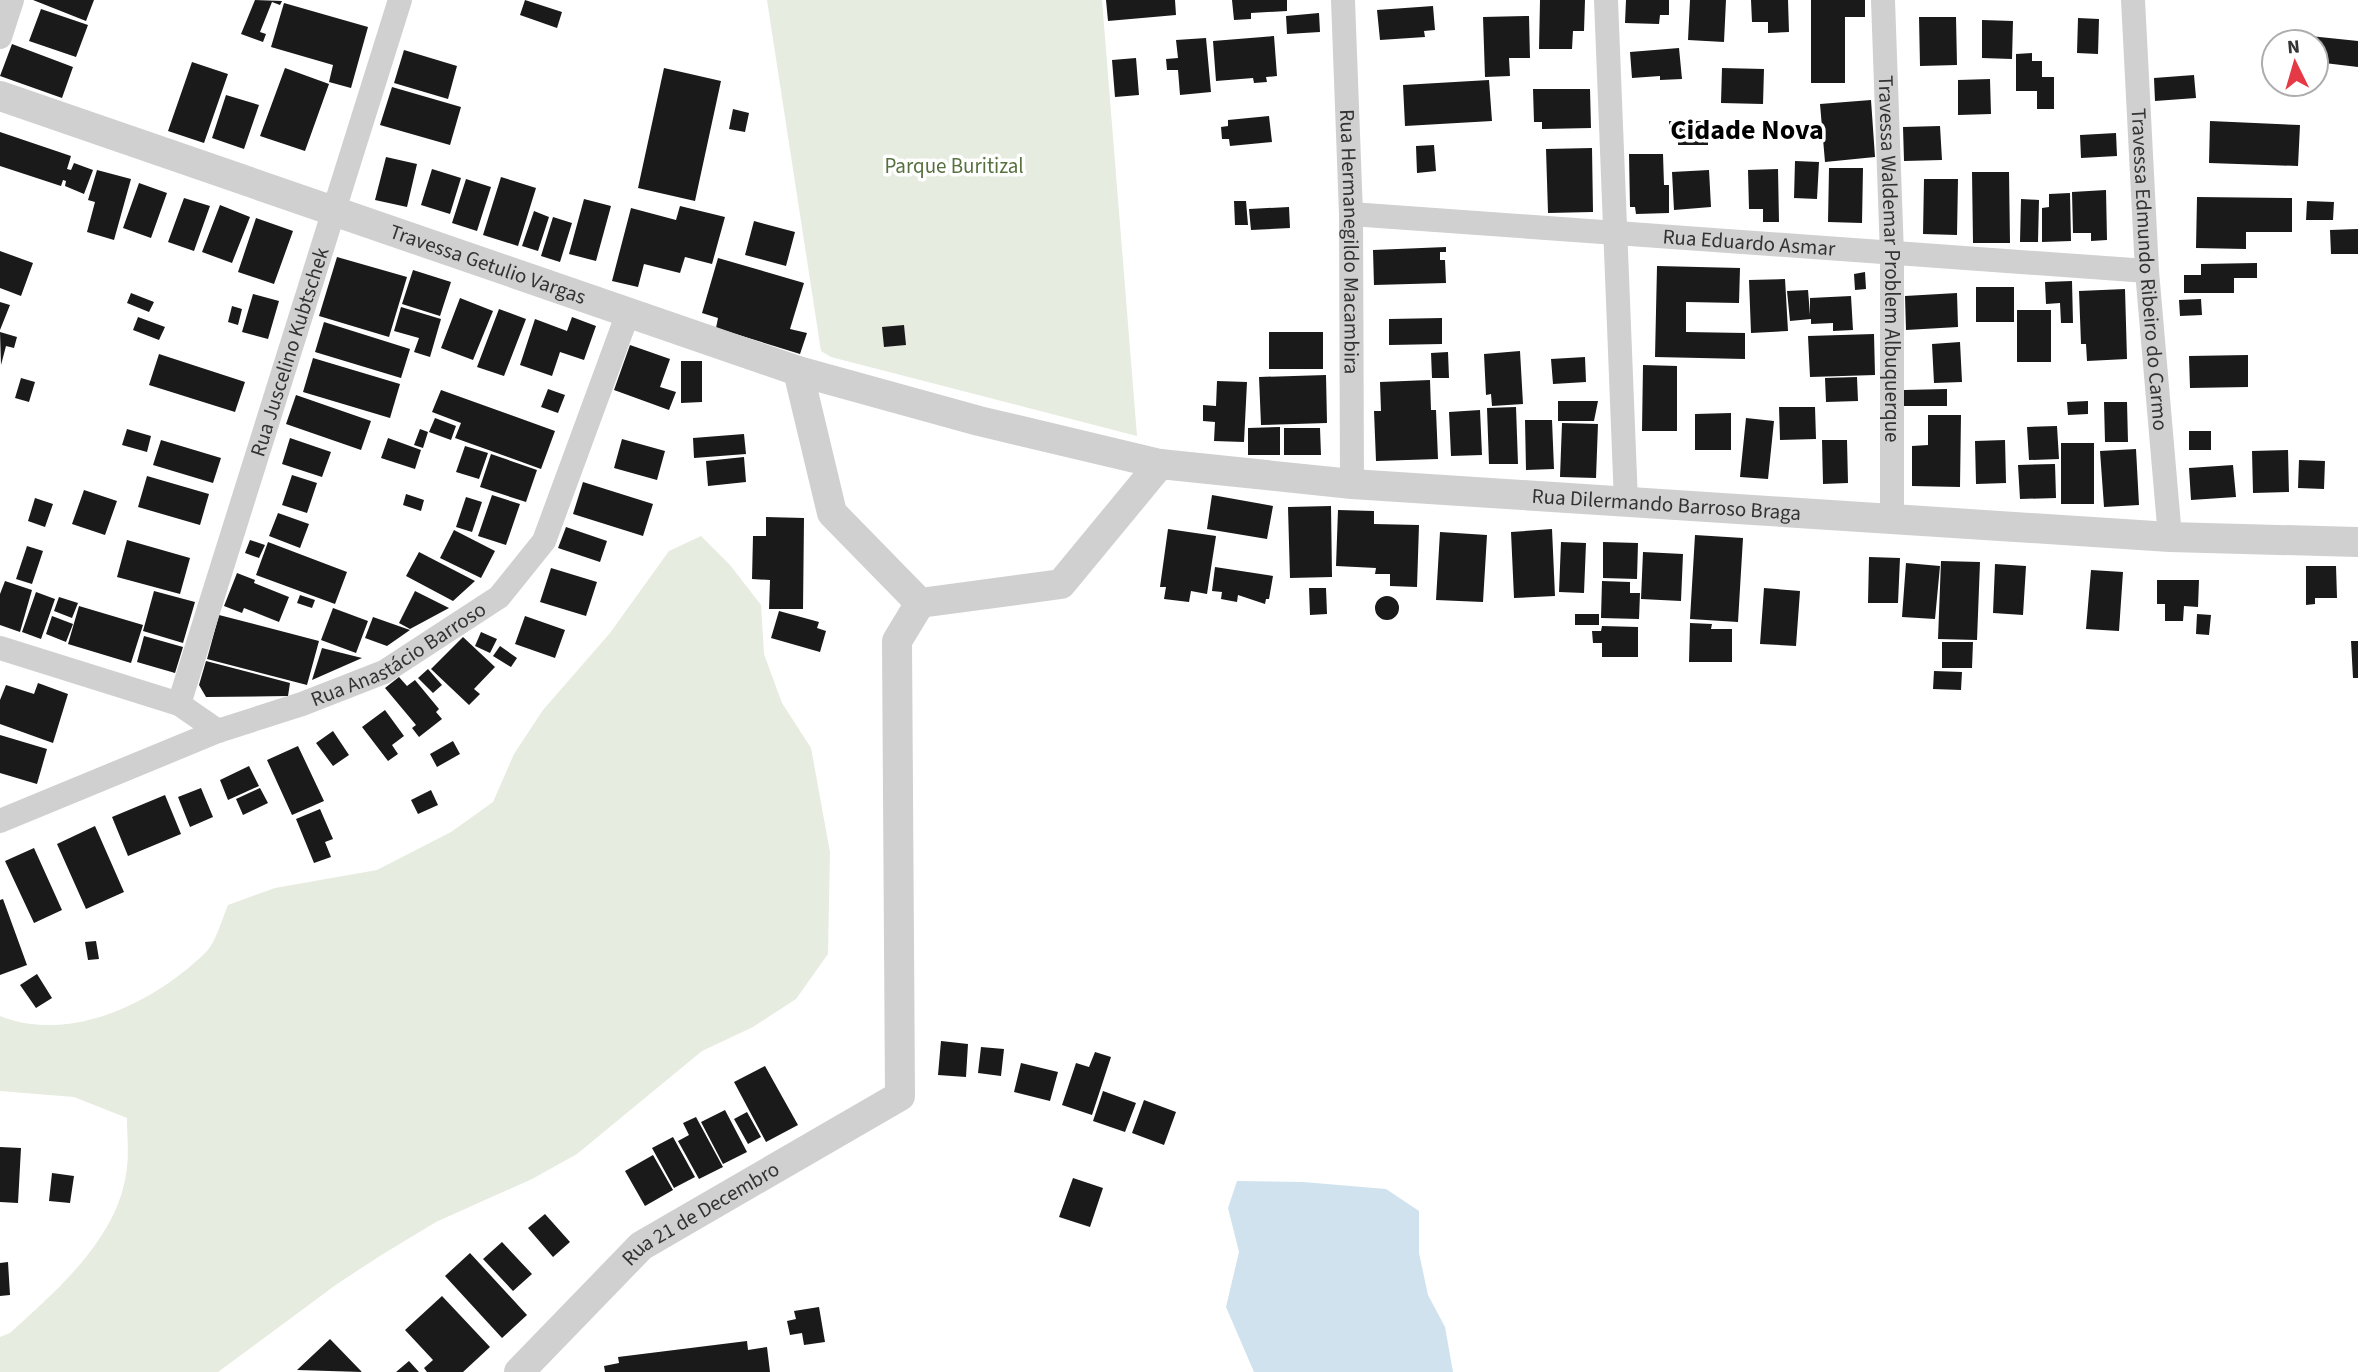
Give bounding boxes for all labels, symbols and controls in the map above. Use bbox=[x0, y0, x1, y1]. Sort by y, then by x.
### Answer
north arrow bbox=[2260, 28, 2330, 98]
text: N bbox=[2286, 34, 2301, 62]
street label: Travessa Waldemar Problem Albuquerque bbox=[1871, 75, 1907, 442]
street label: Travessa Edmundo Ribeiro do Carmo bbox=[2124, 107, 2176, 432]
street label: Rua Hermanegildo Macambira bbox=[1332, 109, 1367, 374]
district label: Cidade Nova bbox=[1670, 110, 1824, 150]
park label: Parque Buritizal bbox=[884, 151, 1024, 181]
street label: Travessa Getulio Vargas bbox=[386, 216, 590, 312]
street label: Rua Eduardo Asmar bbox=[1662, 221, 1837, 264]
street label: Rua Juscelino Kubtschek bbox=[243, 243, 337, 460]
street label: Rua Dilermando Barroso Braga bbox=[1531, 481, 1802, 528]
street label: Rua Anastácio Barroso bbox=[306, 594, 492, 714]
street label: Rua 21 de Decembro bbox=[615, 1154, 785, 1273]

